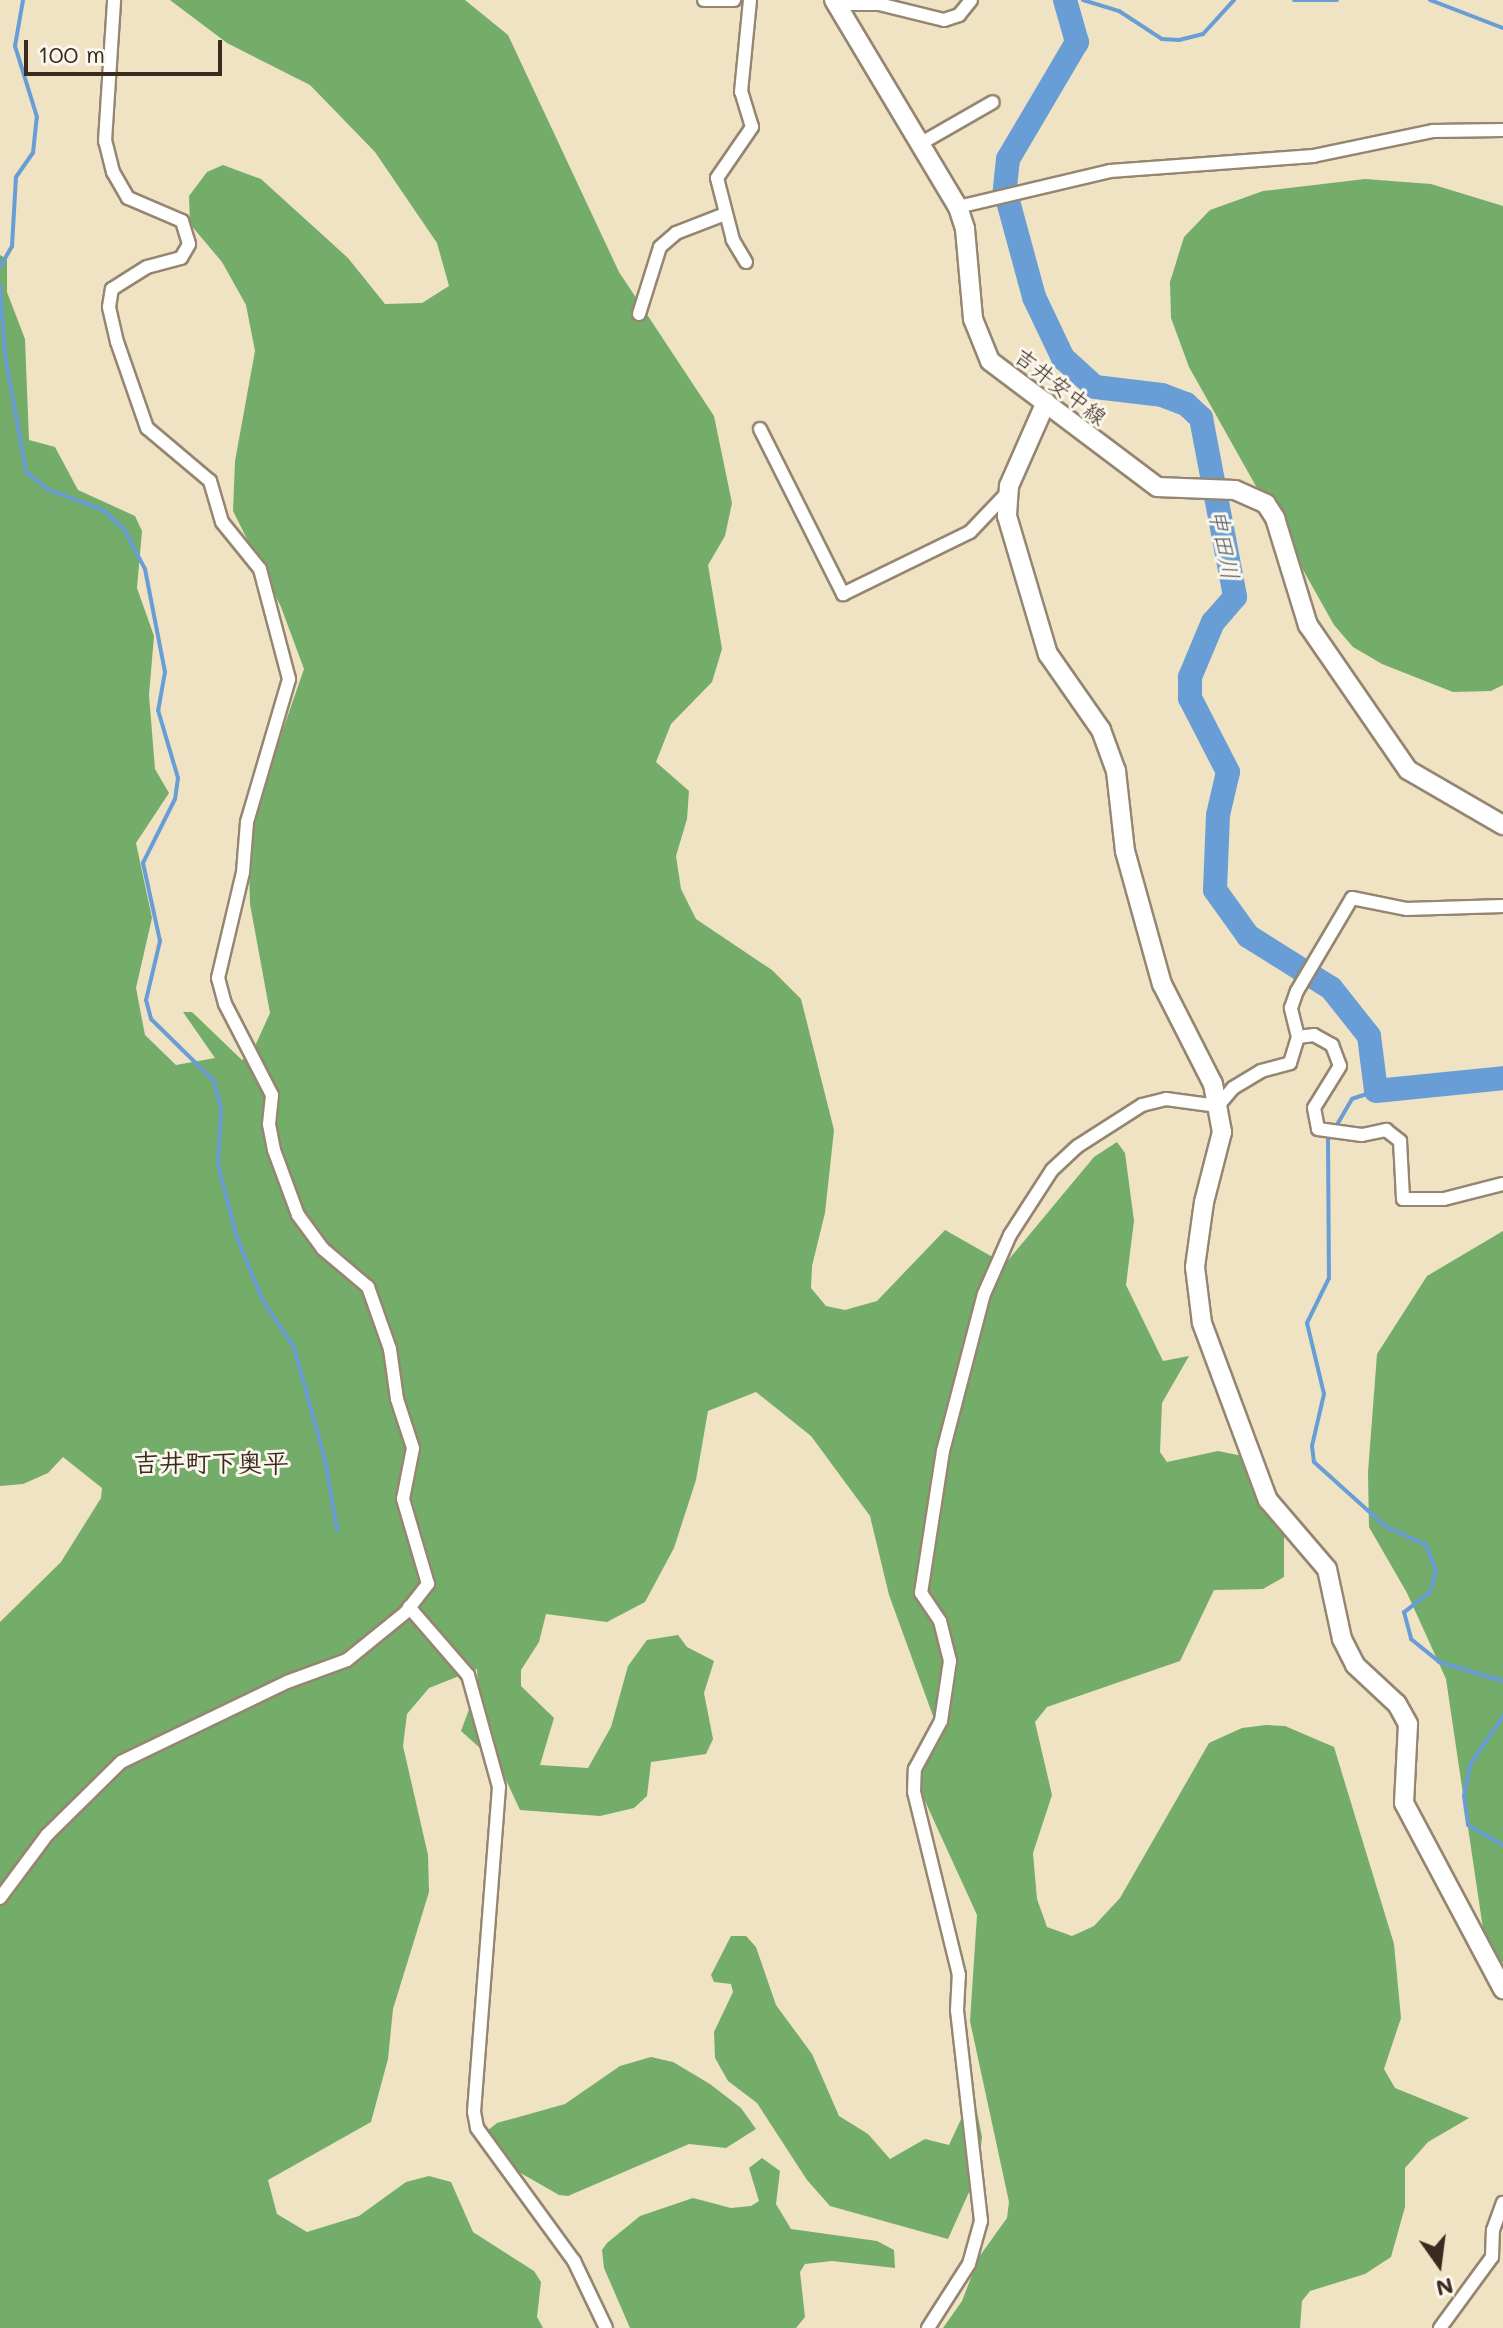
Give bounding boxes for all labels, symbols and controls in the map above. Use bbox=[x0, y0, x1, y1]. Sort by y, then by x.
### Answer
scale bar bbox=[28, 24, 226, 74]
text: 100 m bbox=[38, 38, 105, 69]
street label: 吉井安中線 bbox=[1010, 342, 1112, 430]
water label: 申田川 bbox=[1204, 506, 1246, 582]
district label: 吉井町下奥平 bbox=[133, 1447, 289, 1479]
north arrow bbox=[1399, 2224, 1479, 2304]
text: N bbox=[1433, 2272, 1457, 2304]

